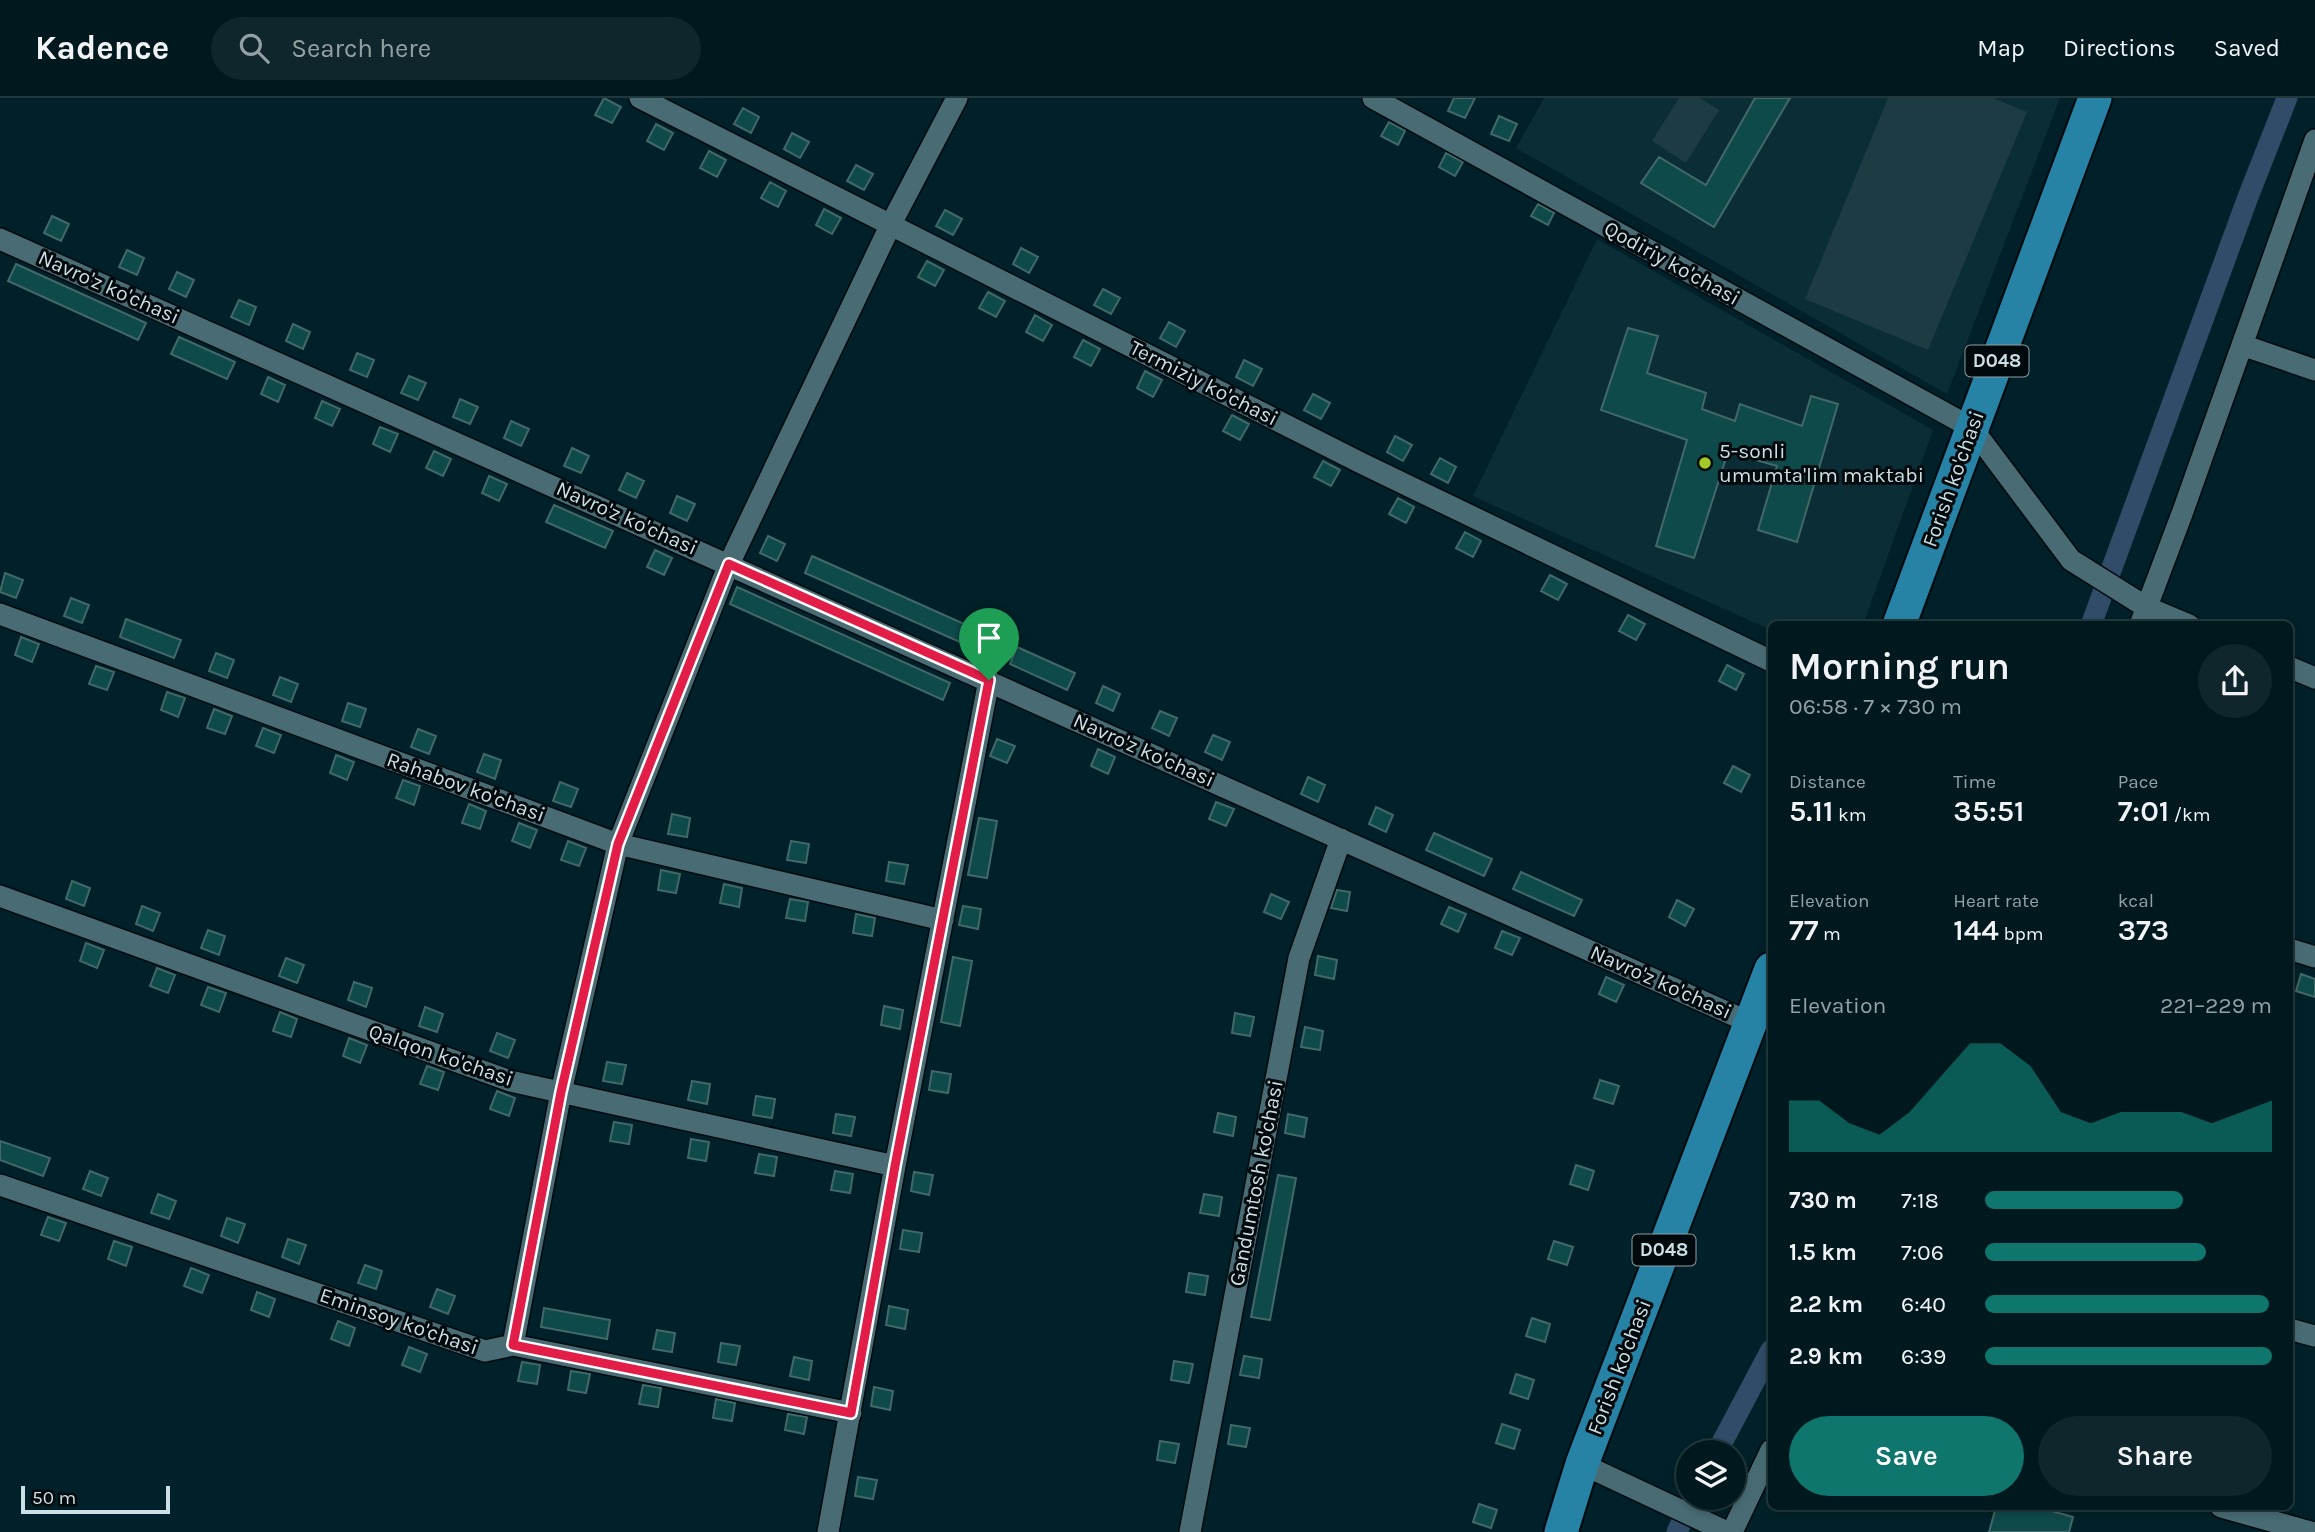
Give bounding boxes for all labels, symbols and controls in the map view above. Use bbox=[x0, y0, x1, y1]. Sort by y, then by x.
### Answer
search box bbox=[211, 17, 701, 80]
text: Kadence bbox=[35, 29, 169, 67]
icon: search bbox=[235, 29, 273, 67]
text: Search here bbox=[291, 33, 431, 64]
text: Map bbox=[1977, 34, 2025, 62]
text: Directions bbox=[2063, 34, 2176, 62]
text: Saved bbox=[2214, 34, 2280, 62]
street label: Qodiriy ko'chasi bbox=[1600, 216, 1744, 310]
street label: Navro'z ko'chasi bbox=[35, 245, 183, 329]
street label: Termiziy ko'chasi bbox=[1126, 335, 1282, 431]
road number: D048 bbox=[1966, 345, 2028, 376]
street label: Forish ko'chasi bbox=[1917, 408, 1989, 550]
place label: 5-sonli umumta'lim maktabi bbox=[1719, 439, 1924, 487]
marker: 5-sonli umumta'lim maktabi bbox=[1697, 455, 1713, 471]
street label: Navro'z ko'chasi bbox=[553, 476, 701, 560]
pin bbox=[959, 608, 1019, 680]
icon: arrive bbox=[970, 619, 1008, 657]
text: Morning run bbox=[1789, 644, 2010, 689]
button: share bbox=[2198, 644, 2272, 718]
text: 06:58 · 7 × 730 m bbox=[1789, 693, 1962, 720]
street label: Navro'z ko'chasi bbox=[1070, 708, 1218, 792]
street label: Rahabov ko'chasi bbox=[384, 747, 548, 827]
text: Distance bbox=[1789, 771, 1866, 793]
text: Time bbox=[1953, 771, 1996, 793]
text: Pace bbox=[2118, 771, 2158, 793]
text: 5.11 bbox=[1789, 793, 1833, 829]
text: 35:51 bbox=[1953, 793, 2025, 829]
text: 7:01 bbox=[2118, 793, 2169, 829]
text: km bbox=[1833, 804, 1866, 826]
text: /km bbox=[2169, 804, 2210, 826]
text: Elevation bbox=[1789, 890, 1869, 912]
text: Heart rate bbox=[1953, 890, 2039, 912]
text: kcal bbox=[2118, 890, 2154, 912]
text: 77 bbox=[1789, 912, 1818, 948]
text: 144 bbox=[1953, 912, 1999, 948]
text: 373 bbox=[2118, 912, 2169, 948]
text: m bbox=[1818, 923, 1841, 945]
text: bpm bbox=[1999, 923, 2044, 945]
street label: Navro'z ko'chasi bbox=[1587, 940, 1735, 1024]
text: Elevation bbox=[1789, 992, 1886, 1019]
text: 221–229 m bbox=[2160, 992, 2272, 1019]
street label: Qalqon ko'chasi bbox=[366, 1019, 516, 1091]
street label: Gandumtosh ko'chasi bbox=[1224, 1078, 1288, 1288]
text: 730 m bbox=[1789, 1187, 1857, 1214]
text: 7:18 bbox=[1901, 1187, 1939, 1214]
road number: D048 bbox=[1632, 1234, 1696, 1266]
text: 1.5 km bbox=[1789, 1239, 1857, 1266]
text: 7:06 bbox=[1901, 1239, 1944, 1266]
street label: Eminsoy ko'chasi bbox=[317, 1283, 481, 1359]
text: 2.2 km bbox=[1789, 1291, 1863, 1318]
text: 6:40 bbox=[1901, 1291, 1946, 1318]
street label: Forish ko'chasi bbox=[1582, 1296, 1656, 1438]
text: 2.9 km bbox=[1789, 1343, 1863, 1370]
text: 6:39 bbox=[1901, 1343, 1946, 1370]
button: Save bbox=[1789, 1416, 2024, 1496]
button: Share bbox=[2038, 1416, 2272, 1496]
map controls bbox=[1676, 1440, 1746, 1510]
button: layers bbox=[1676, 1440, 1746, 1510]
scale bar bbox=[21, 1483, 170, 1515]
text: 50 m bbox=[32, 1487, 76, 1509]

